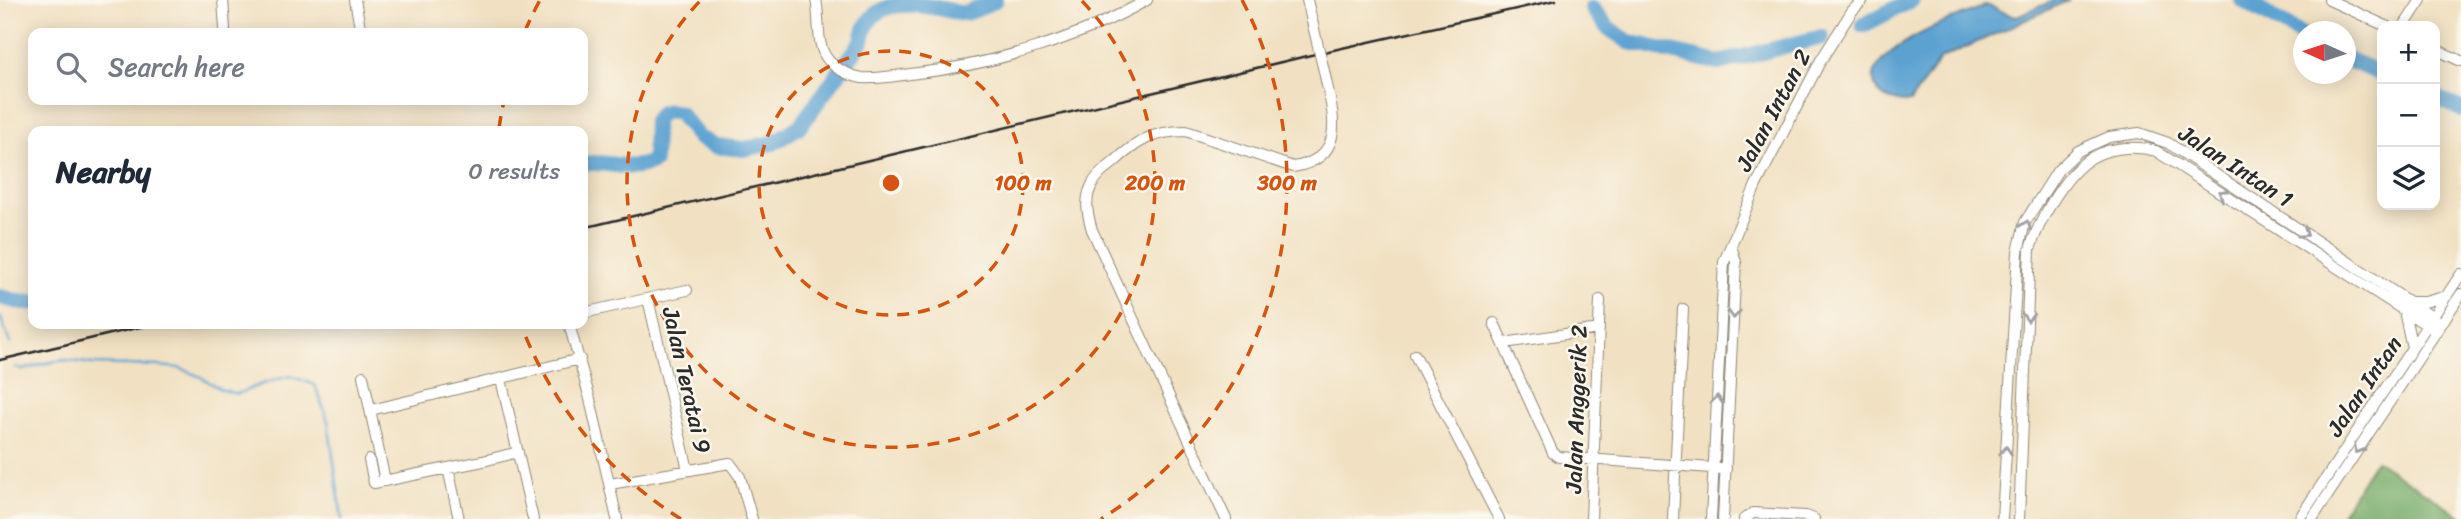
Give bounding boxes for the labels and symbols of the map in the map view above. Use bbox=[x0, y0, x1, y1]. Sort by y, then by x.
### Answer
north arrow bbox=[2293, 21, 2356, 84]
street label: Jalan Intan 2 bbox=[1723, 42, 1823, 180]
street label: Jalan Intan 1 bbox=[2169, 113, 2302, 219]
text: 100 m bbox=[994, 164, 1052, 202]
text: 200 m bbox=[1124, 164, 1186, 202]
text: 300 m bbox=[1256, 164, 1318, 202]
centre of rings bbox=[879, 171, 903, 195]
one-way arrow bbox=[2218, 190, 2231, 203]
one-way arrow bbox=[2017, 220, 2031, 232]
one-way arrow bbox=[2296, 225, 2309, 237]
street label: Jalan Teratai 9 bbox=[650, 302, 723, 457]
one-way arrow bbox=[1726, 308, 1741, 319]
one-way arrow bbox=[2020, 311, 2035, 322]
street label: Jalan Anggerik 2 bbox=[1553, 324, 1600, 495]
street label: Jalan Intan bbox=[2315, 327, 2413, 446]
one-way arrow bbox=[1710, 395, 1725, 406]
one-way arrow bbox=[2353, 441, 2366, 454]
one-way arrow bbox=[1998, 445, 2013, 456]

